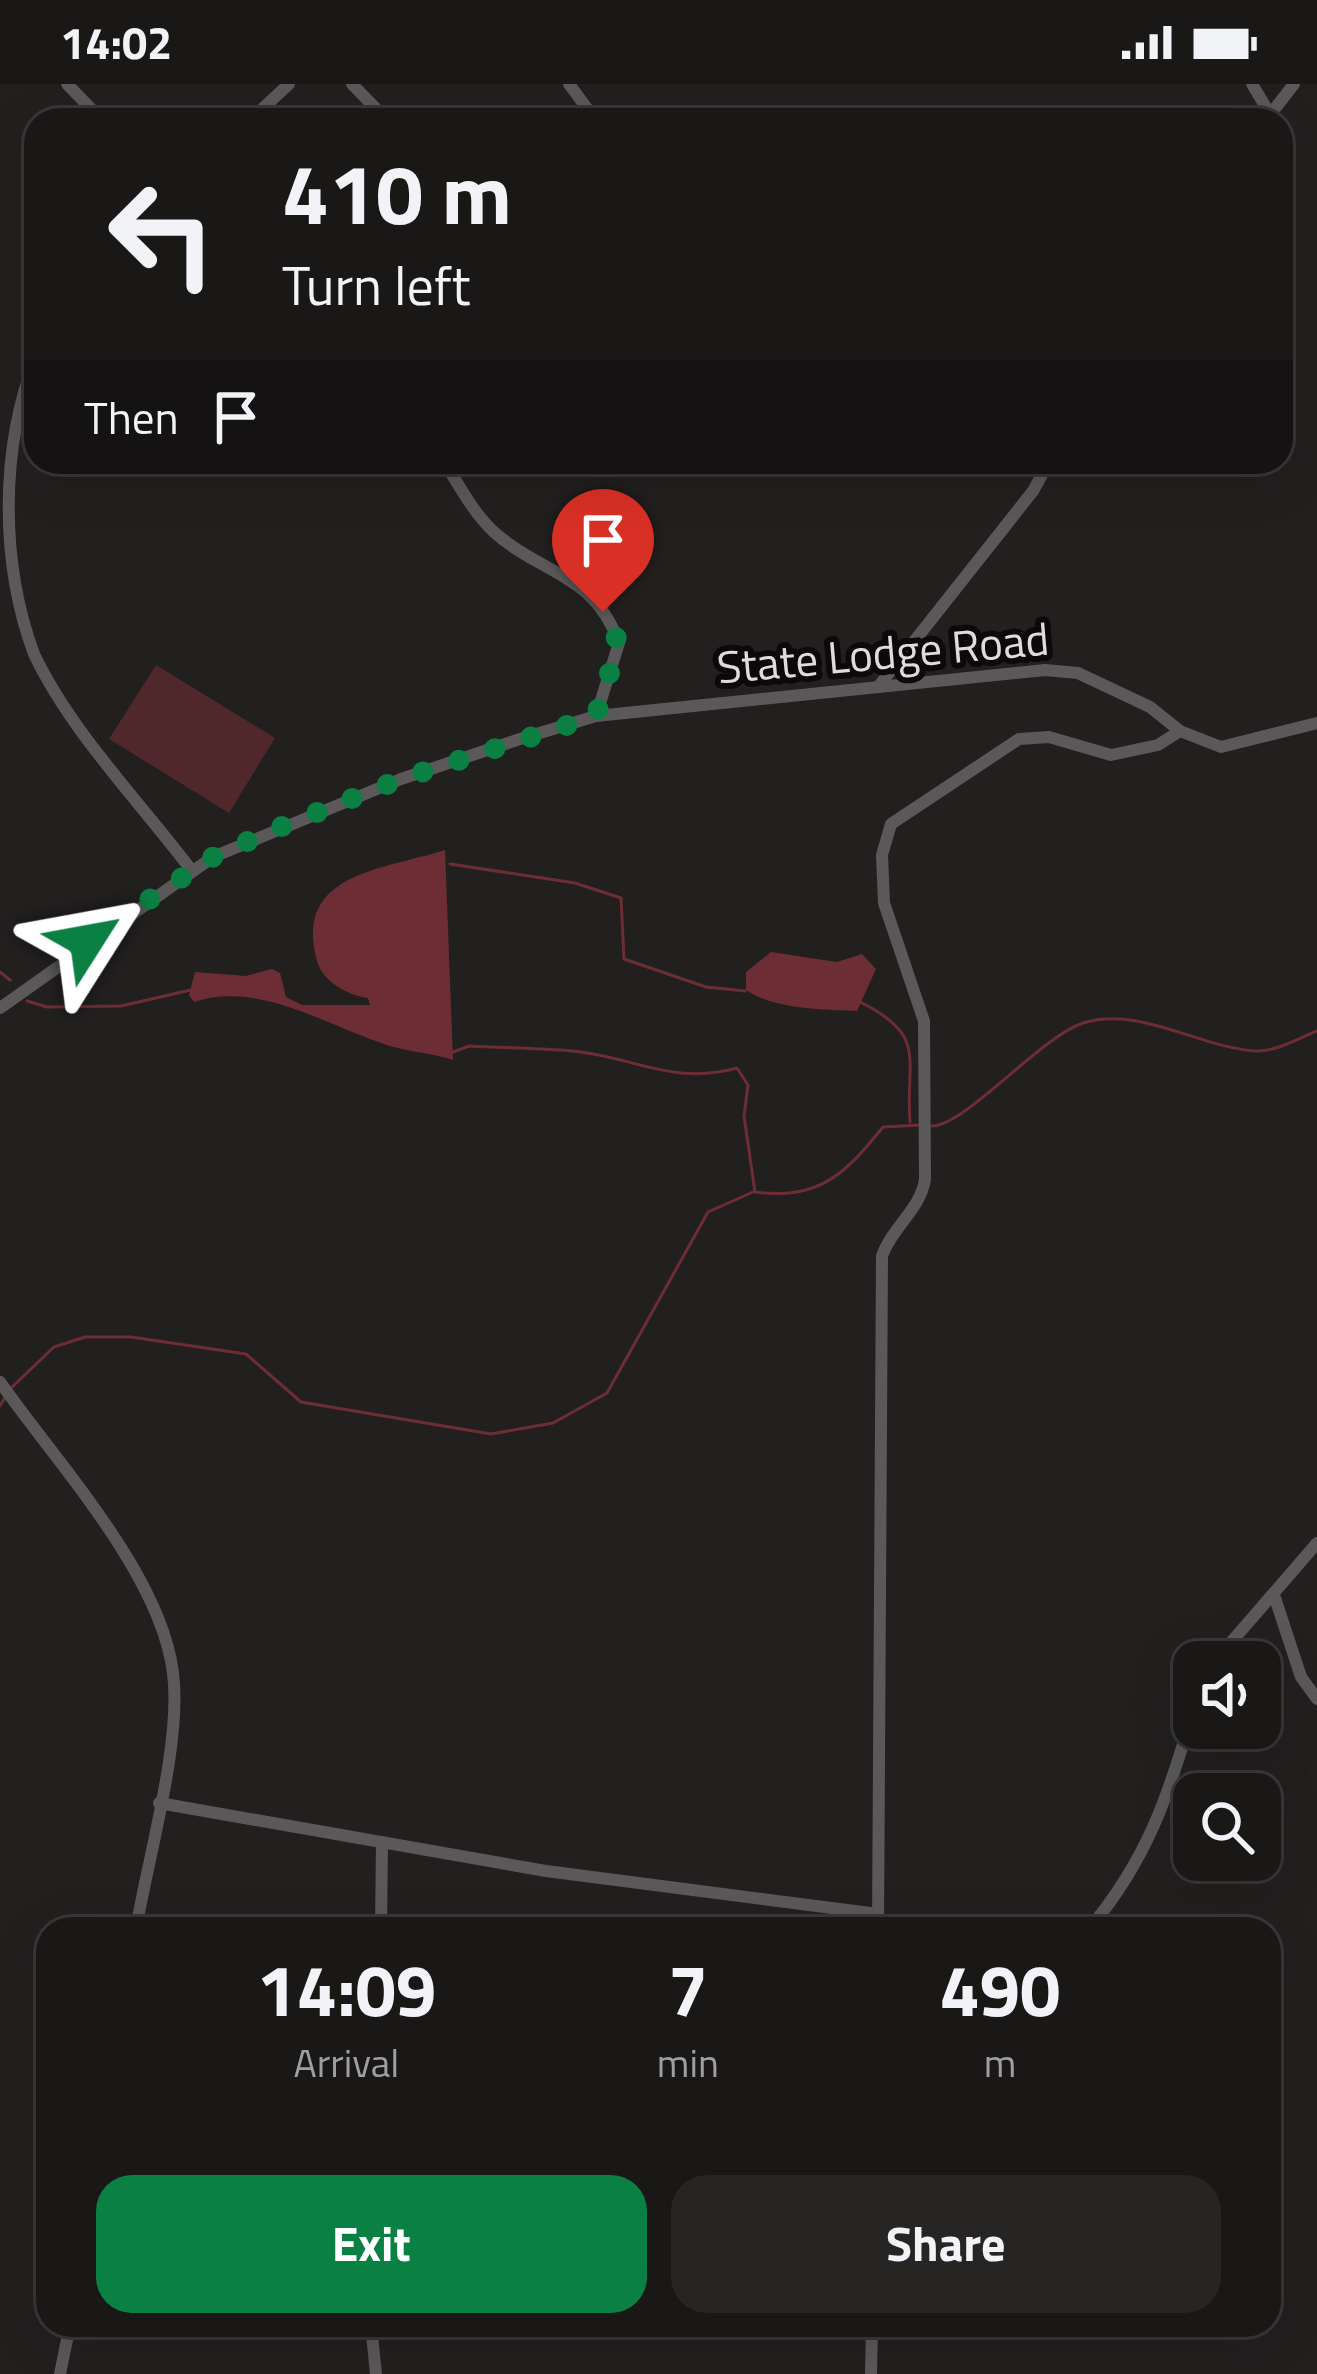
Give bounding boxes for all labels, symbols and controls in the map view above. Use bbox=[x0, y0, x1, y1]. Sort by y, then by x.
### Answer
text: 14:02 bbox=[60, 8, 172, 76]
text: 410 m bbox=[282, 129, 512, 257]
icon: left bbox=[84, 156, 240, 312]
text: Turn left bbox=[282, 244, 471, 326]
text: Then bbox=[84, 383, 179, 451]
icon: arrive bbox=[203, 384, 269, 450]
pin bbox=[552, 489, 654, 612]
icon: arrive bbox=[570, 507, 636, 573]
street label: State Lodge Road bbox=[714, 604, 1052, 700]
position arrow bbox=[24, 878, 150, 1004]
map controls bbox=[1173, 1641, 1281, 1881]
button: sound bbox=[1173, 1641, 1281, 1749]
button: search bbox=[1173, 1773, 1281, 1881]
text: 14:09 bbox=[257, 1934, 436, 2044]
text: 7 bbox=[668, 1934, 708, 2044]
text: 490 bbox=[939, 1934, 1060, 2044]
text: Arrival bbox=[294, 2033, 399, 2092]
text: min bbox=[657, 2033, 719, 2092]
text: m bbox=[984, 2033, 1016, 2092]
button: Exit bbox=[96, 2175, 647, 2313]
button: Share bbox=[671, 2175, 1221, 2313]

